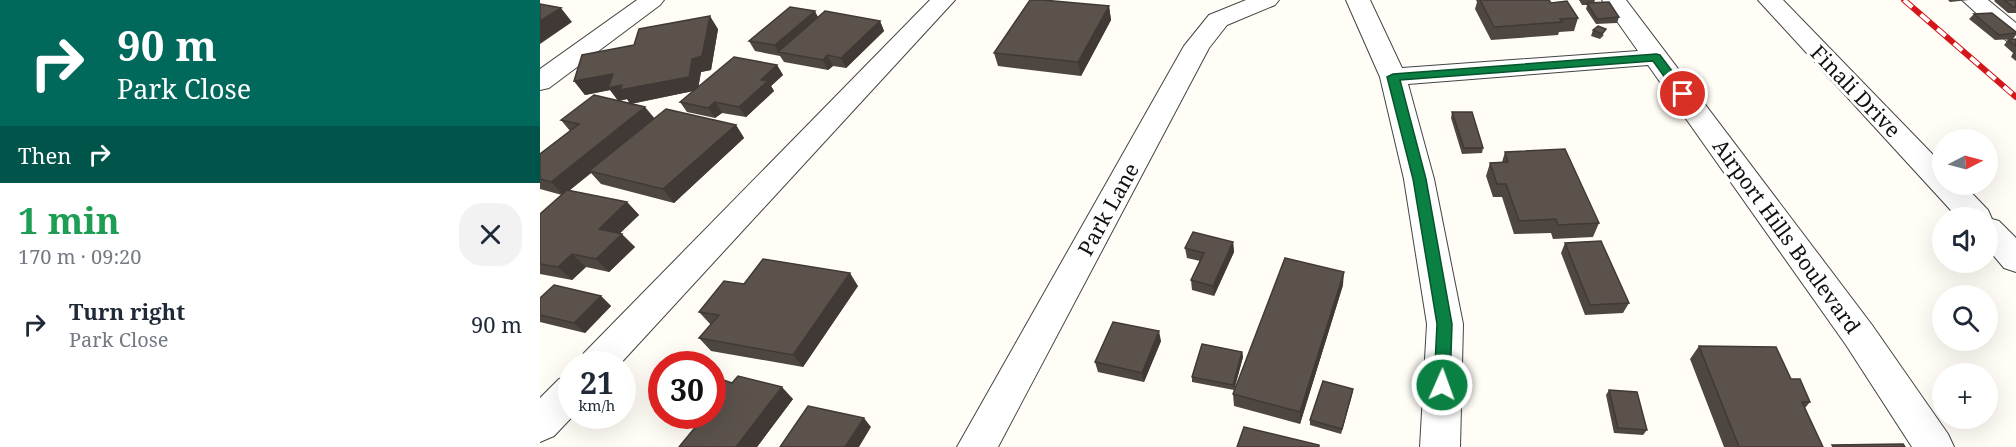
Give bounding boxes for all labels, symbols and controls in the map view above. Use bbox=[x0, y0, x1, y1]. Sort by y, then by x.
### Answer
text: 90 m bbox=[117, 16, 217, 73]
icon: right bbox=[18, 24, 96, 102]
street label: Finali Drive bbox=[1805, 39, 1907, 143]
pin bbox=[1657, 68, 1708, 119]
text: Park Close bbox=[117, 70, 251, 107]
icon: arrive bbox=[1666, 77, 1699, 110]
north arrow bbox=[1932, 129, 1998, 195]
map controls bbox=[1932, 129, 1998, 429]
street label: Airport Hills Boulevard bbox=[1707, 133, 1867, 339]
icon: right bbox=[83, 138, 116, 171]
text: Then bbox=[18, 140, 71, 170]
street label: Park Lane bbox=[1071, 158, 1145, 260]
text: 1 min bbox=[18, 196, 120, 245]
button: close bbox=[459, 203, 522, 266]
button: sound bbox=[1932, 207, 1998, 273]
text: 170 m · 09:20 bbox=[18, 243, 141, 270]
button: search bbox=[1932, 285, 1998, 351]
text: Turn right bbox=[69, 296, 185, 326]
icon: right bbox=[18, 308, 51, 341]
text: 90 m bbox=[471, 309, 522, 339]
text: Park Close bbox=[69, 326, 168, 353]
speed limit sign: 30 bbox=[648, 351, 726, 429]
position arrow bbox=[1410, 353, 1474, 417]
text: 21 bbox=[580, 362, 614, 403]
button: + bbox=[1932, 363, 1998, 429]
text: km/h bbox=[579, 395, 615, 415]

